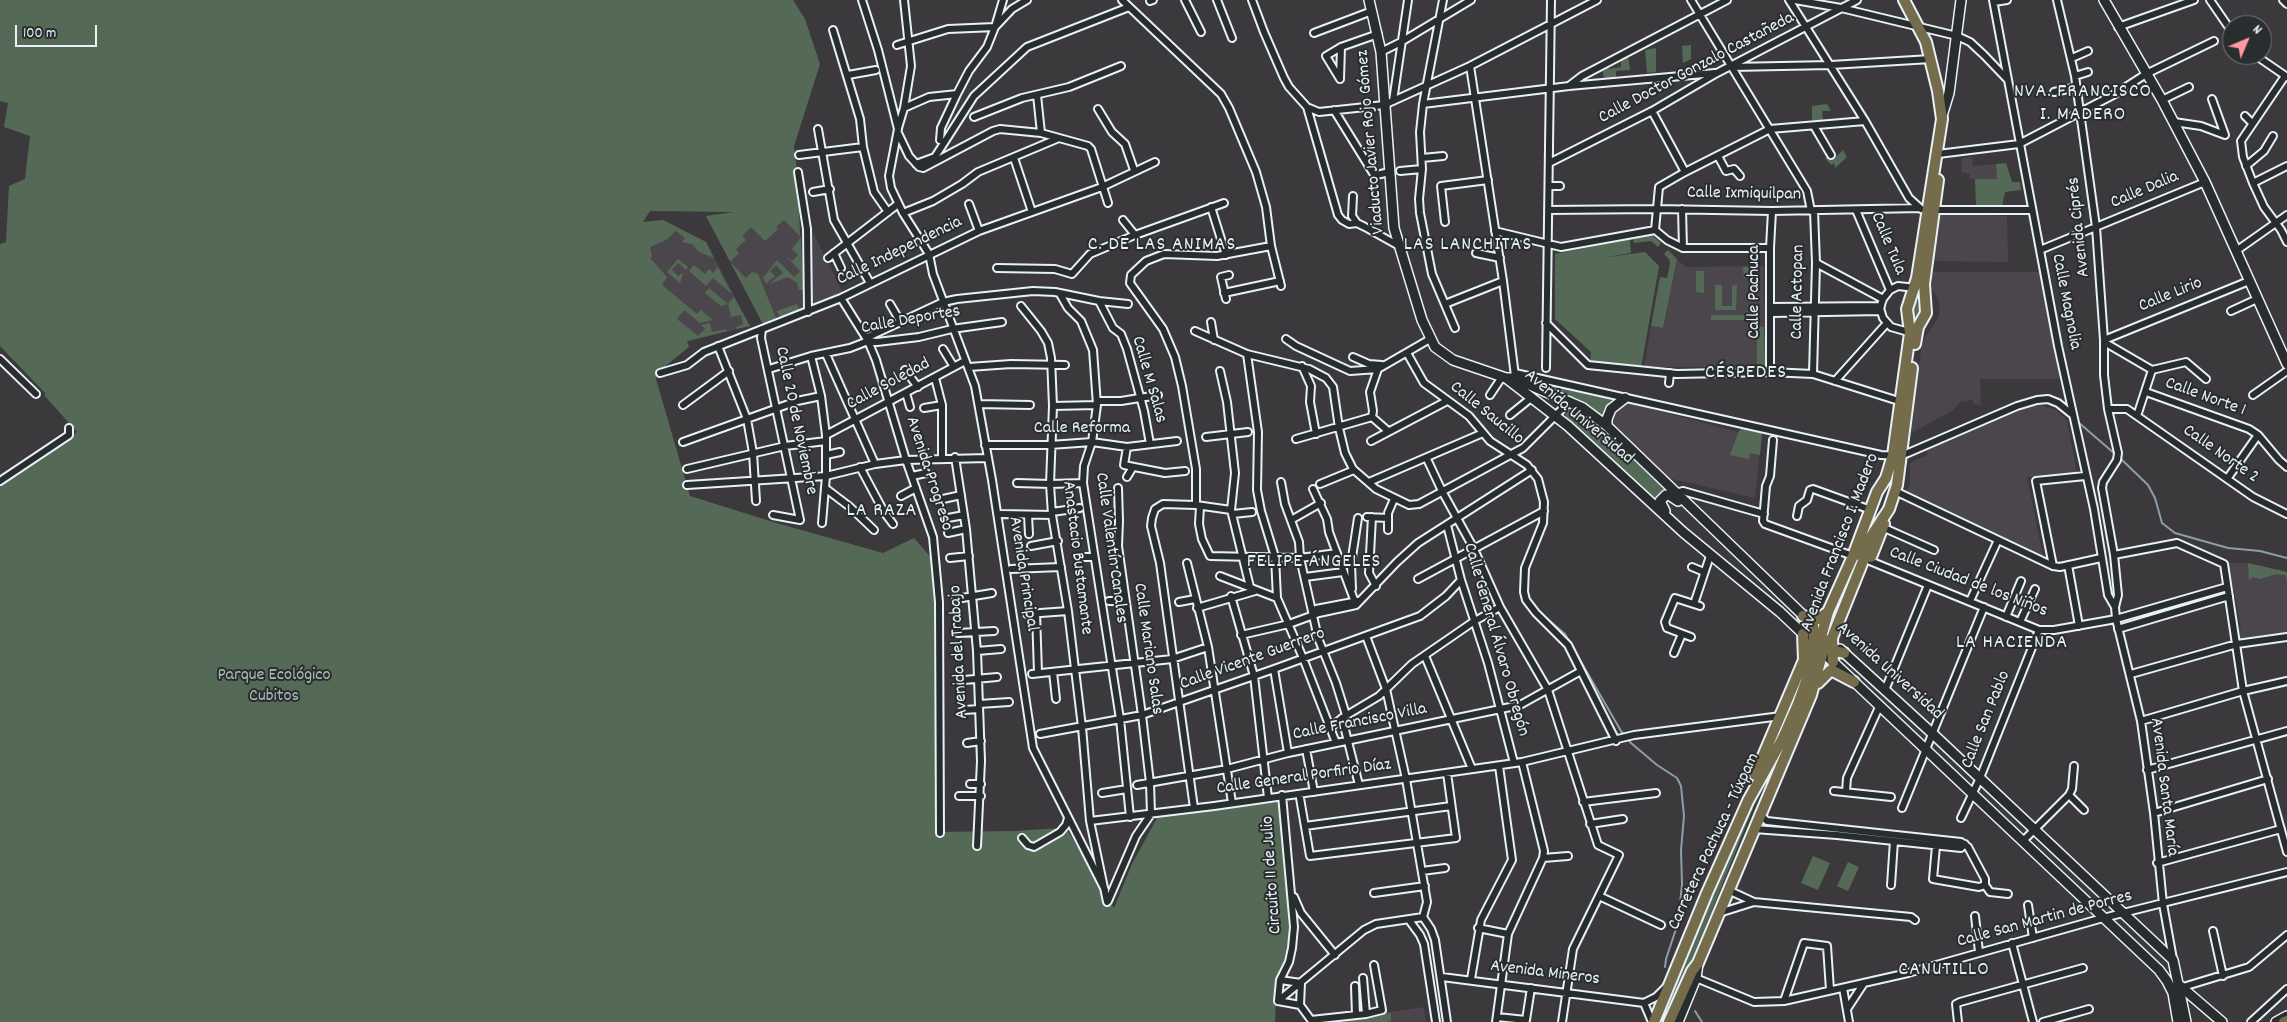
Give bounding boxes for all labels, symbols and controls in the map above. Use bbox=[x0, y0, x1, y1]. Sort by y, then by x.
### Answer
street label: Calle Doctor Gonzalo Castañeda bbox=[1596, 8, 1798, 130]
scale bar bbox=[18, 15, 100, 47]
north arrow bbox=[2222, 15, 2272, 65]
text: N bbox=[2247, 21, 2266, 40]
text: 100 m bbox=[23, 23, 56, 45]
street label: Viaducto Javier Rojo Gómez bbox=[1353, 49, 1391, 235]
district label: NVA. FRANCISCO I. MADERO bbox=[2012, 81, 2154, 128]
street label: Calle Dalia bbox=[2108, 167, 2182, 215]
street label: Avenida Ciprés bbox=[2064, 176, 2096, 278]
street label: Calle Ixmiquilpan bbox=[1687, 183, 1801, 207]
street label: Calle Tula bbox=[1864, 210, 1910, 278]
street label: Calle Independencia bbox=[834, 212, 966, 292]
district label: C. DE LAS ANIMAS bbox=[1086, 234, 1238, 258]
district label: LAS LANCHITAS bbox=[1402, 234, 1534, 258]
street label: Calle Actopan bbox=[1787, 244, 1811, 340]
street label: Calle Pachuca bbox=[1745, 245, 1767, 339]
street label: Calle Magnolia bbox=[2045, 252, 2085, 352]
street label: Calle Lirio bbox=[2136, 274, 2206, 318]
street label: Calle Deportes bbox=[860, 302, 962, 340]
street label: Calle M Salas bbox=[1125, 334, 1171, 426]
street label: Calle 20 de Noviembre bbox=[769, 345, 821, 497]
street label: Calle Soledad bbox=[844, 354, 934, 416]
district label: CÉSPEDES bbox=[1704, 362, 1788, 386]
street label: Avenida Universidad bbox=[1519, 366, 1637, 470]
street label: Calle Norte 1 bbox=[2162, 373, 2248, 423]
street label: Calle Saucillo bbox=[1445, 378, 1527, 450]
street label: Avenida Progreso bbox=[899, 414, 957, 534]
street label: Calle Reforma bbox=[1034, 419, 1130, 441]
street label: Calle Norte 2 bbox=[2178, 421, 2262, 489]
street label: Avenida Francisco I. Madero bbox=[1797, 451, 1885, 635]
street label: Calle Valentín Canales bbox=[1089, 471, 1131, 625]
street label: Anastacio Bustamante bbox=[1056, 480, 1096, 636]
district label: LA RAZA bbox=[846, 500, 918, 524]
street label: Avenida Principal bbox=[1002, 515, 1042, 633]
street label: Calle General Álvaro Obregón bbox=[1457, 541, 1533, 739]
street label: Calle Ciudad de los Niños bbox=[1886, 543, 2050, 623]
district label: FELIPE ÁNGELES bbox=[1245, 551, 1383, 575]
street label: Calle Mariano Salas bbox=[1127, 582, 1167, 716]
street label: Avenida del Trabajo bbox=[946, 585, 974, 719]
street label: Avenida Universidad bbox=[1831, 618, 1947, 726]
street label: Calle Vicente Guerrero bbox=[1178, 624, 1328, 696]
district label: LA HACIENDA bbox=[1955, 632, 2069, 656]
park label: Parque Ecológico Cubitos bbox=[217, 666, 331, 709]
street label: Calle San Pablo bbox=[1958, 668, 2016, 772]
street label: Calle Francisco Villa bbox=[1291, 699, 1429, 747]
street label: Avenida Santa María bbox=[2144, 717, 2182, 857]
street label: Carretera Pachuca - Túxpam bbox=[1664, 750, 1766, 934]
street label: Calle General Porfirio Díaz bbox=[1215, 755, 1393, 801]
street label: Circuito 11 de Julio bbox=[1258, 815, 1288, 935]
street label: Calle San Martin de Porres bbox=[1955, 886, 2135, 954]
street label: Avenida Mineros bbox=[1489, 957, 1601, 991]
district label: CANUTILLO bbox=[1897, 959, 1991, 983]

